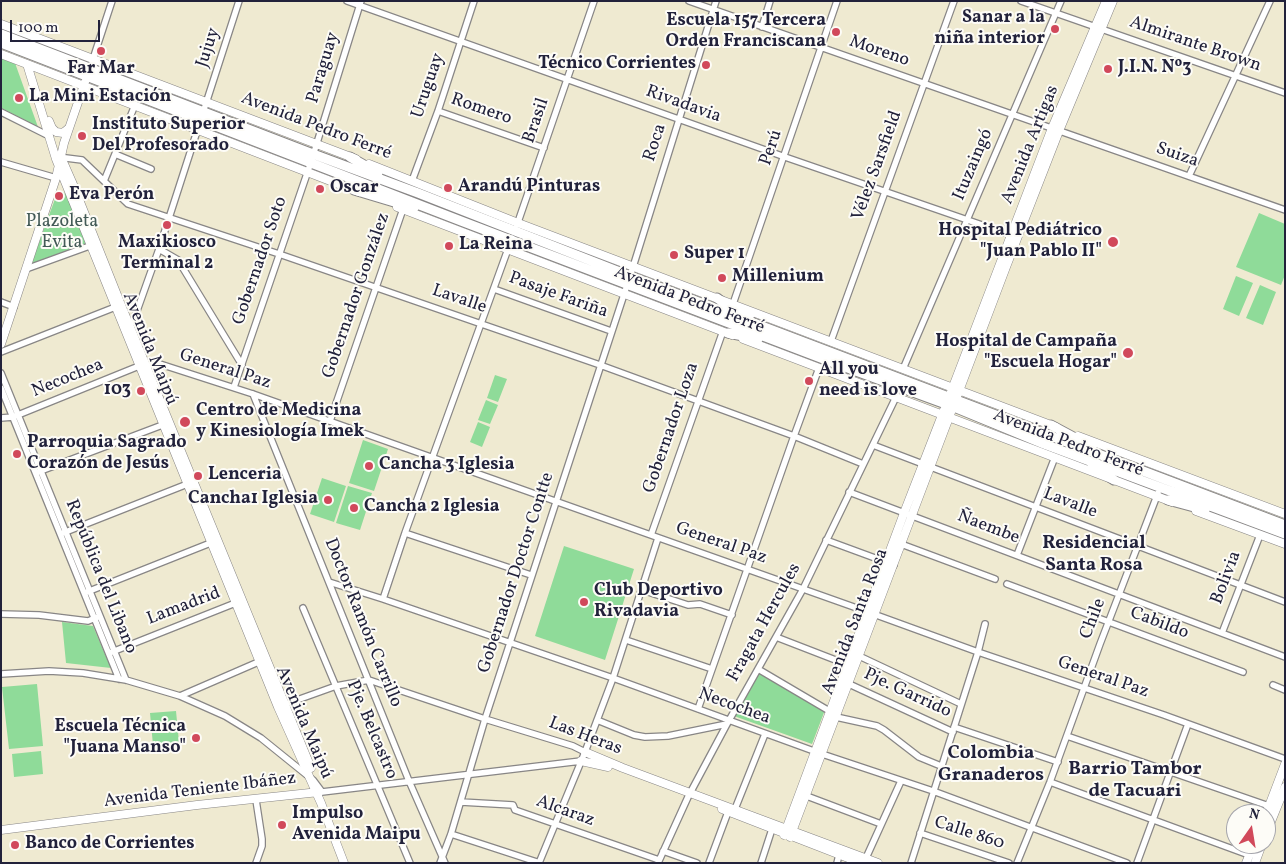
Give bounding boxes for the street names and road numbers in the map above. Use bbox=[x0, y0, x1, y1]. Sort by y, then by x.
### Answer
street label: Almirante Brown bbox=[1126, 12, 1264, 78]
street label: Jujuy bbox=[192, 25, 226, 71]
street label: Paraguay bbox=[303, 30, 345, 106]
street label: Moreno bbox=[846, 32, 912, 72]
street label: Uruguay bbox=[408, 51, 450, 121]
street label: Rivadavia bbox=[642, 81, 724, 129]
street label: Avenida Artigas bbox=[997, 82, 1065, 208]
street label: Avenida Pedro Ferré bbox=[238, 88, 394, 166]
street label: Romero bbox=[448, 90, 514, 130]
street label: Brasil bbox=[519, 96, 555, 146]
street label: Vélez Sarsfield bbox=[848, 108, 908, 224]
street label: Roca bbox=[640, 121, 672, 165]
street label: Ituzaingó bbox=[949, 126, 999, 204]
street label: Perú bbox=[756, 127, 788, 169]
street label: Suiza bbox=[1153, 139, 1201, 173]
street label: Gobernador Soto bbox=[229, 194, 293, 328]
street label: Gobernador González bbox=[319, 210, 395, 382]
street label: Avenida Pedro Ferré bbox=[611, 262, 767, 340]
street label: Pasaje Fariña bbox=[505, 268, 611, 324]
street label: Lavalle bbox=[429, 281, 489, 319]
street label: Avenida Maipú bbox=[117, 289, 181, 409]
street label: General Paz bbox=[177, 345, 273, 395]
street label: Necochea bbox=[29, 355, 107, 403]
street label: Gobernador Loza bbox=[640, 360, 704, 496]
street label: Avenida Pedro Ferré bbox=[990, 405, 1146, 483]
street label: Gobernador Doctor Contte bbox=[474, 470, 560, 676]
street label: Lavalle bbox=[1040, 484, 1100, 524]
street label: República del Libano bbox=[59, 497, 141, 657]
street label: Ñaembe bbox=[954, 506, 1022, 550]
street label: General Paz bbox=[673, 518, 769, 570]
street label: Doctor Ramón Carrillo bbox=[318, 535, 406, 711]
street label: Avenida Santa Rosa bbox=[818, 546, 894, 698]
street label: Bolivia bbox=[1207, 548, 1247, 608]
street label: Fragata Hercules bbox=[723, 560, 807, 686]
street label: Lamadrid bbox=[144, 583, 224, 631]
street label: Chile bbox=[1076, 596, 1112, 642]
street label: Cabildo bbox=[1127, 603, 1191, 645]
street label: General Paz bbox=[1055, 652, 1151, 704]
street label: Avenida Maipú bbox=[270, 664, 336, 782]
street label: Pje. Garrido bbox=[860, 664, 954, 724]
street label: Pje. Belcastro bbox=[341, 677, 401, 783]
street label: Necochea bbox=[695, 684, 773, 730]
street label: Las Heras bbox=[545, 713, 625, 761]
street label: Avenida Teniente Ibáñez bbox=[103, 769, 297, 813]
street label: Alcaraz bbox=[533, 791, 597, 833]
street label: Calle 860 bbox=[931, 812, 1007, 856]

